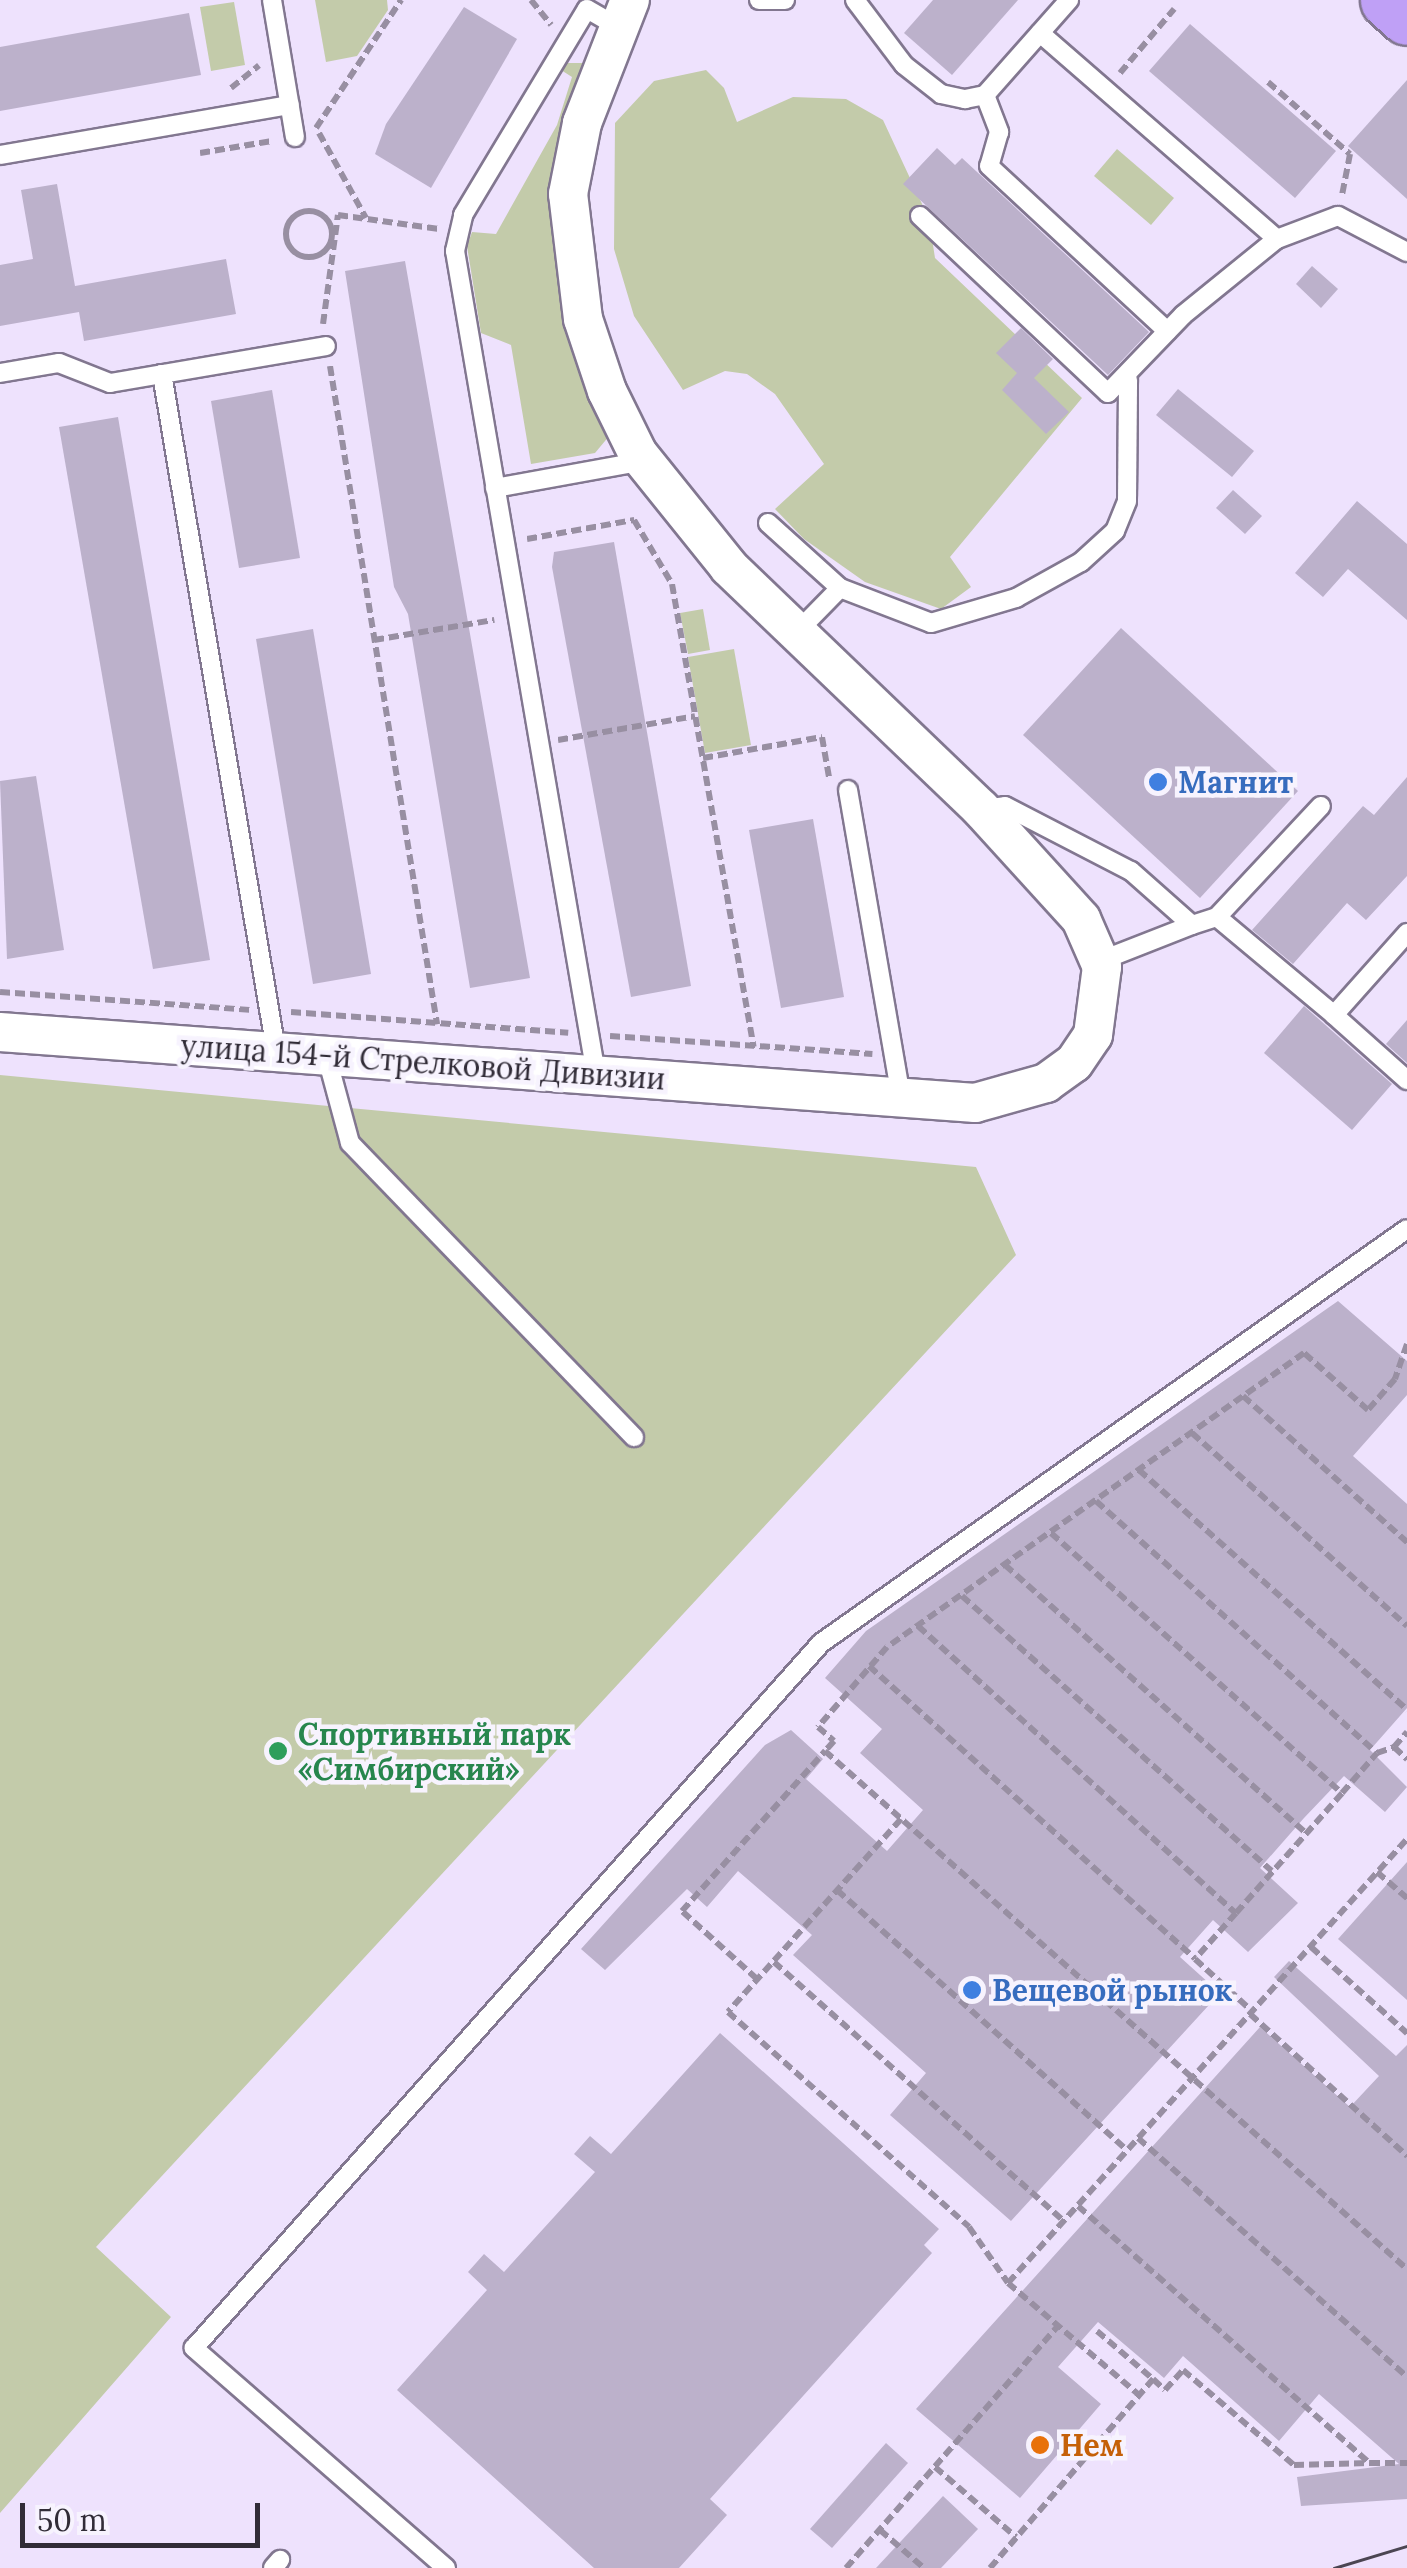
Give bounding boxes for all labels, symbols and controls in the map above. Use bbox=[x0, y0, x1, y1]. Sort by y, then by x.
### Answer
place label: Магнит bbox=[1178, 764, 1293, 800]
marker: Магнит bbox=[1147, 771, 1169, 793]
street label: улица 154-й Стрелковой Дивизии bbox=[180, 1027, 666, 1097]
place label: Спортивный парк «Симбирский» bbox=[298, 1716, 571, 1786]
marker: Спортивный парк «Симбирский» bbox=[267, 1740, 289, 1762]
place label: Вещевой рынок bbox=[992, 1972, 1232, 2008]
marker: Вещевой рынок bbox=[961, 1979, 983, 2001]
place label: Нем bbox=[1060, 2427, 1124, 2463]
marker: Нем bbox=[1029, 2434, 1051, 2456]
scale bar bbox=[25, 2483, 265, 2545]
text: 50 m bbox=[37, 2501, 107, 2539]

